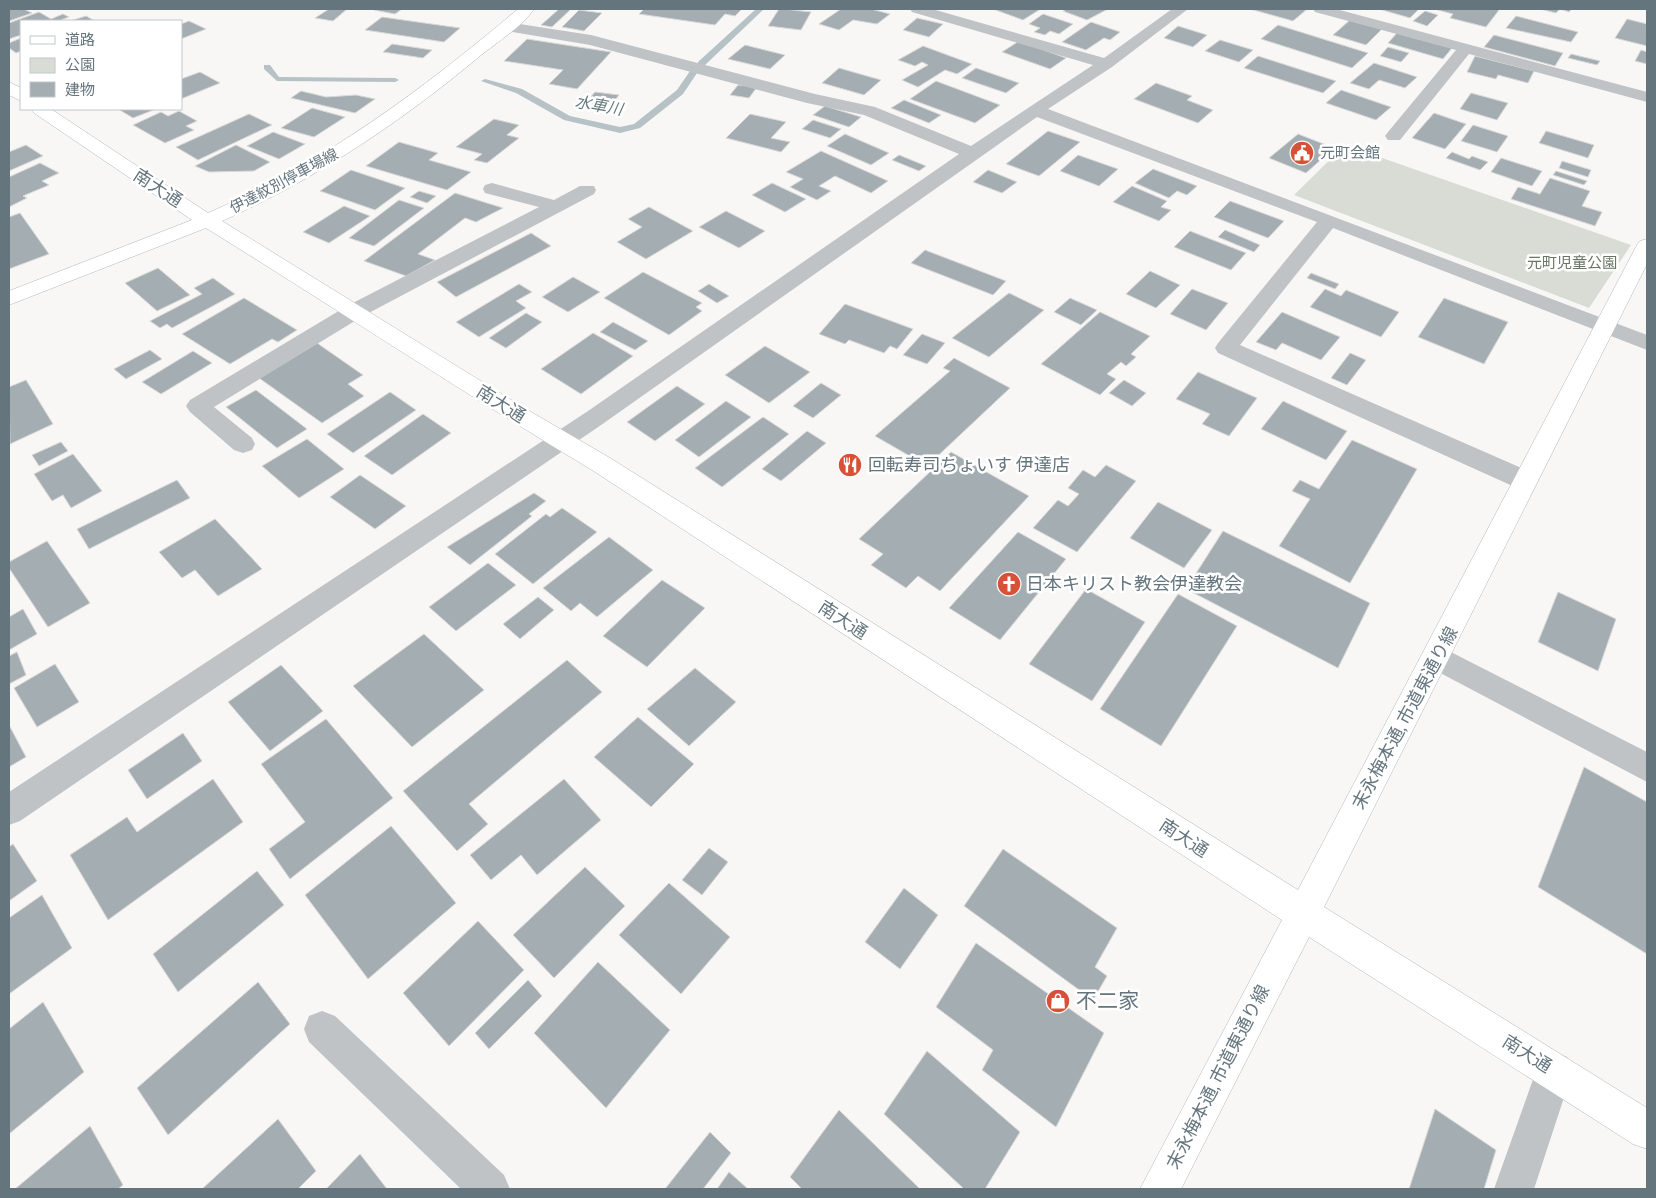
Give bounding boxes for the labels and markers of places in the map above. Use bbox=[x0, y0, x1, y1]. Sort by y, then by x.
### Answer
public building icon: 元町会館 bbox=[1289, 140, 1315, 166]
place label: 元町会館 bbox=[1320, 143, 1380, 162]
restaurant icon: 回転寿司ちょいす 伊達店 bbox=[837, 452, 863, 478]
place label: 回転寿司ちょいす 伊達店 bbox=[868, 453, 1070, 476]
church icon: 日本キリスト教会伊達教会 bbox=[996, 571, 1022, 597]
place label: 日本キリスト教会伊達教会 bbox=[1026, 572, 1242, 595]
place label: 不二家 bbox=[1076, 987, 1139, 1014]
shop icon: 不二家 bbox=[1045, 988, 1071, 1014]

